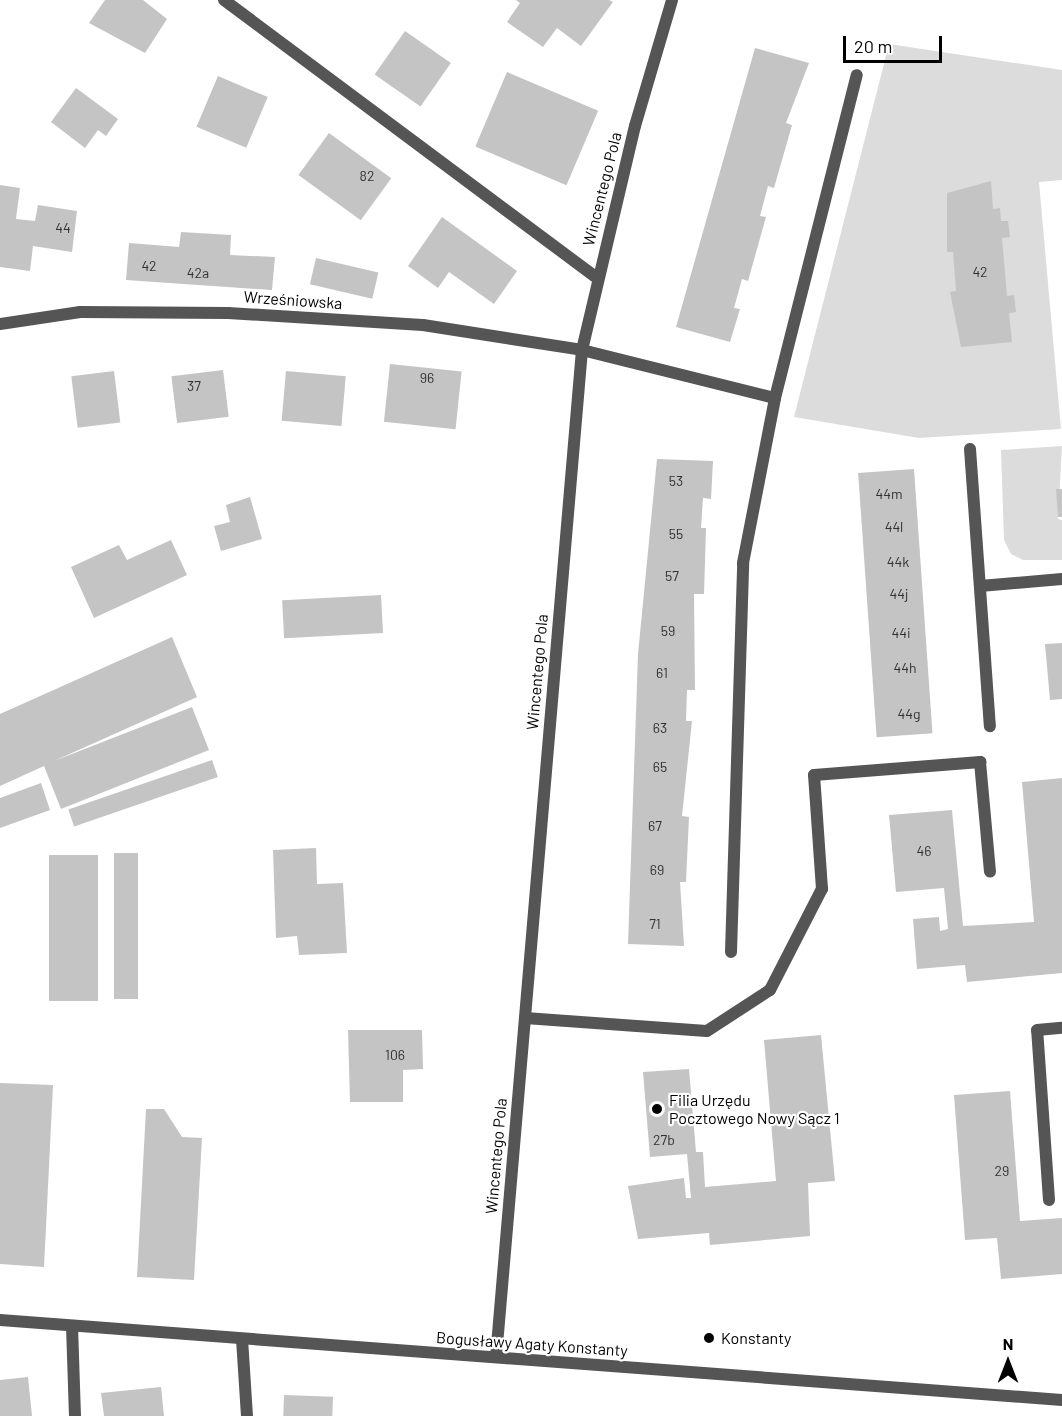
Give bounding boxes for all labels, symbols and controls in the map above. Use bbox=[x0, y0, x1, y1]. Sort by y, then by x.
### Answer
scale bar bbox=[846, 24, 945, 62]
text: 20 m bbox=[854, 35, 892, 57]
street label: Wincentego Pola bbox=[579, 130, 625, 248]
house number: 82 bbox=[360, 168, 374, 184]
house number: 44 bbox=[55, 220, 71, 236]
house number: 42 bbox=[141, 258, 157, 274]
house number: 42 bbox=[972, 264, 988, 280]
house number: 42a bbox=[187, 265, 209, 281]
street label: Wrześniowska bbox=[243, 287, 343, 313]
house number: 96 bbox=[420, 370, 434, 386]
house number: 37 bbox=[187, 378, 201, 394]
house number: 53 bbox=[669, 473, 683, 489]
house number: 44m bbox=[875, 486, 903, 502]
house number: 44l bbox=[885, 519, 903, 535]
house number: 55 bbox=[669, 526, 683, 542]
house number: 44k bbox=[887, 554, 909, 570]
house number: 57 bbox=[665, 568, 679, 584]
house number: 44j bbox=[890, 586, 908, 602]
street label: Wincentego Pola bbox=[522, 613, 552, 731]
house number: 59 bbox=[661, 623, 675, 639]
house number: 44i bbox=[892, 625, 910, 641]
house number: 44h bbox=[894, 660, 916, 676]
house number: 61 bbox=[656, 665, 668, 681]
house number: 44g bbox=[898, 706, 920, 722]
house number: 63 bbox=[653, 720, 667, 736]
house number: 65 bbox=[653, 759, 667, 775]
house number: 67 bbox=[648, 818, 662, 834]
house number: 46 bbox=[917, 843, 931, 859]
house number: 69 bbox=[650, 862, 664, 878]
house number: 71 bbox=[649, 916, 661, 932]
house number: 106 bbox=[385, 1047, 405, 1063]
place label: Filia Urzędu Pocztowego Nowy Sącz 1 bbox=[669, 1090, 840, 1128]
street label: Wincentego Pola bbox=[481, 1097, 511, 1215]
marker: Filia Urzędu Pocztowego Nowy Sącz 1 bbox=[650, 1102, 664, 1116]
house number: 27b bbox=[653, 1132, 675, 1148]
house number: 29 bbox=[995, 1163, 1009, 1179]
street label: Bogusławy Agaty Konstanty bbox=[436, 1328, 628, 1360]
place label: Konstanty bbox=[721, 1328, 791, 1348]
marker: Konstanty bbox=[702, 1331, 716, 1345]
north arrow bbox=[978, 1332, 1038, 1392]
text: N bbox=[1003, 1334, 1013, 1353]

